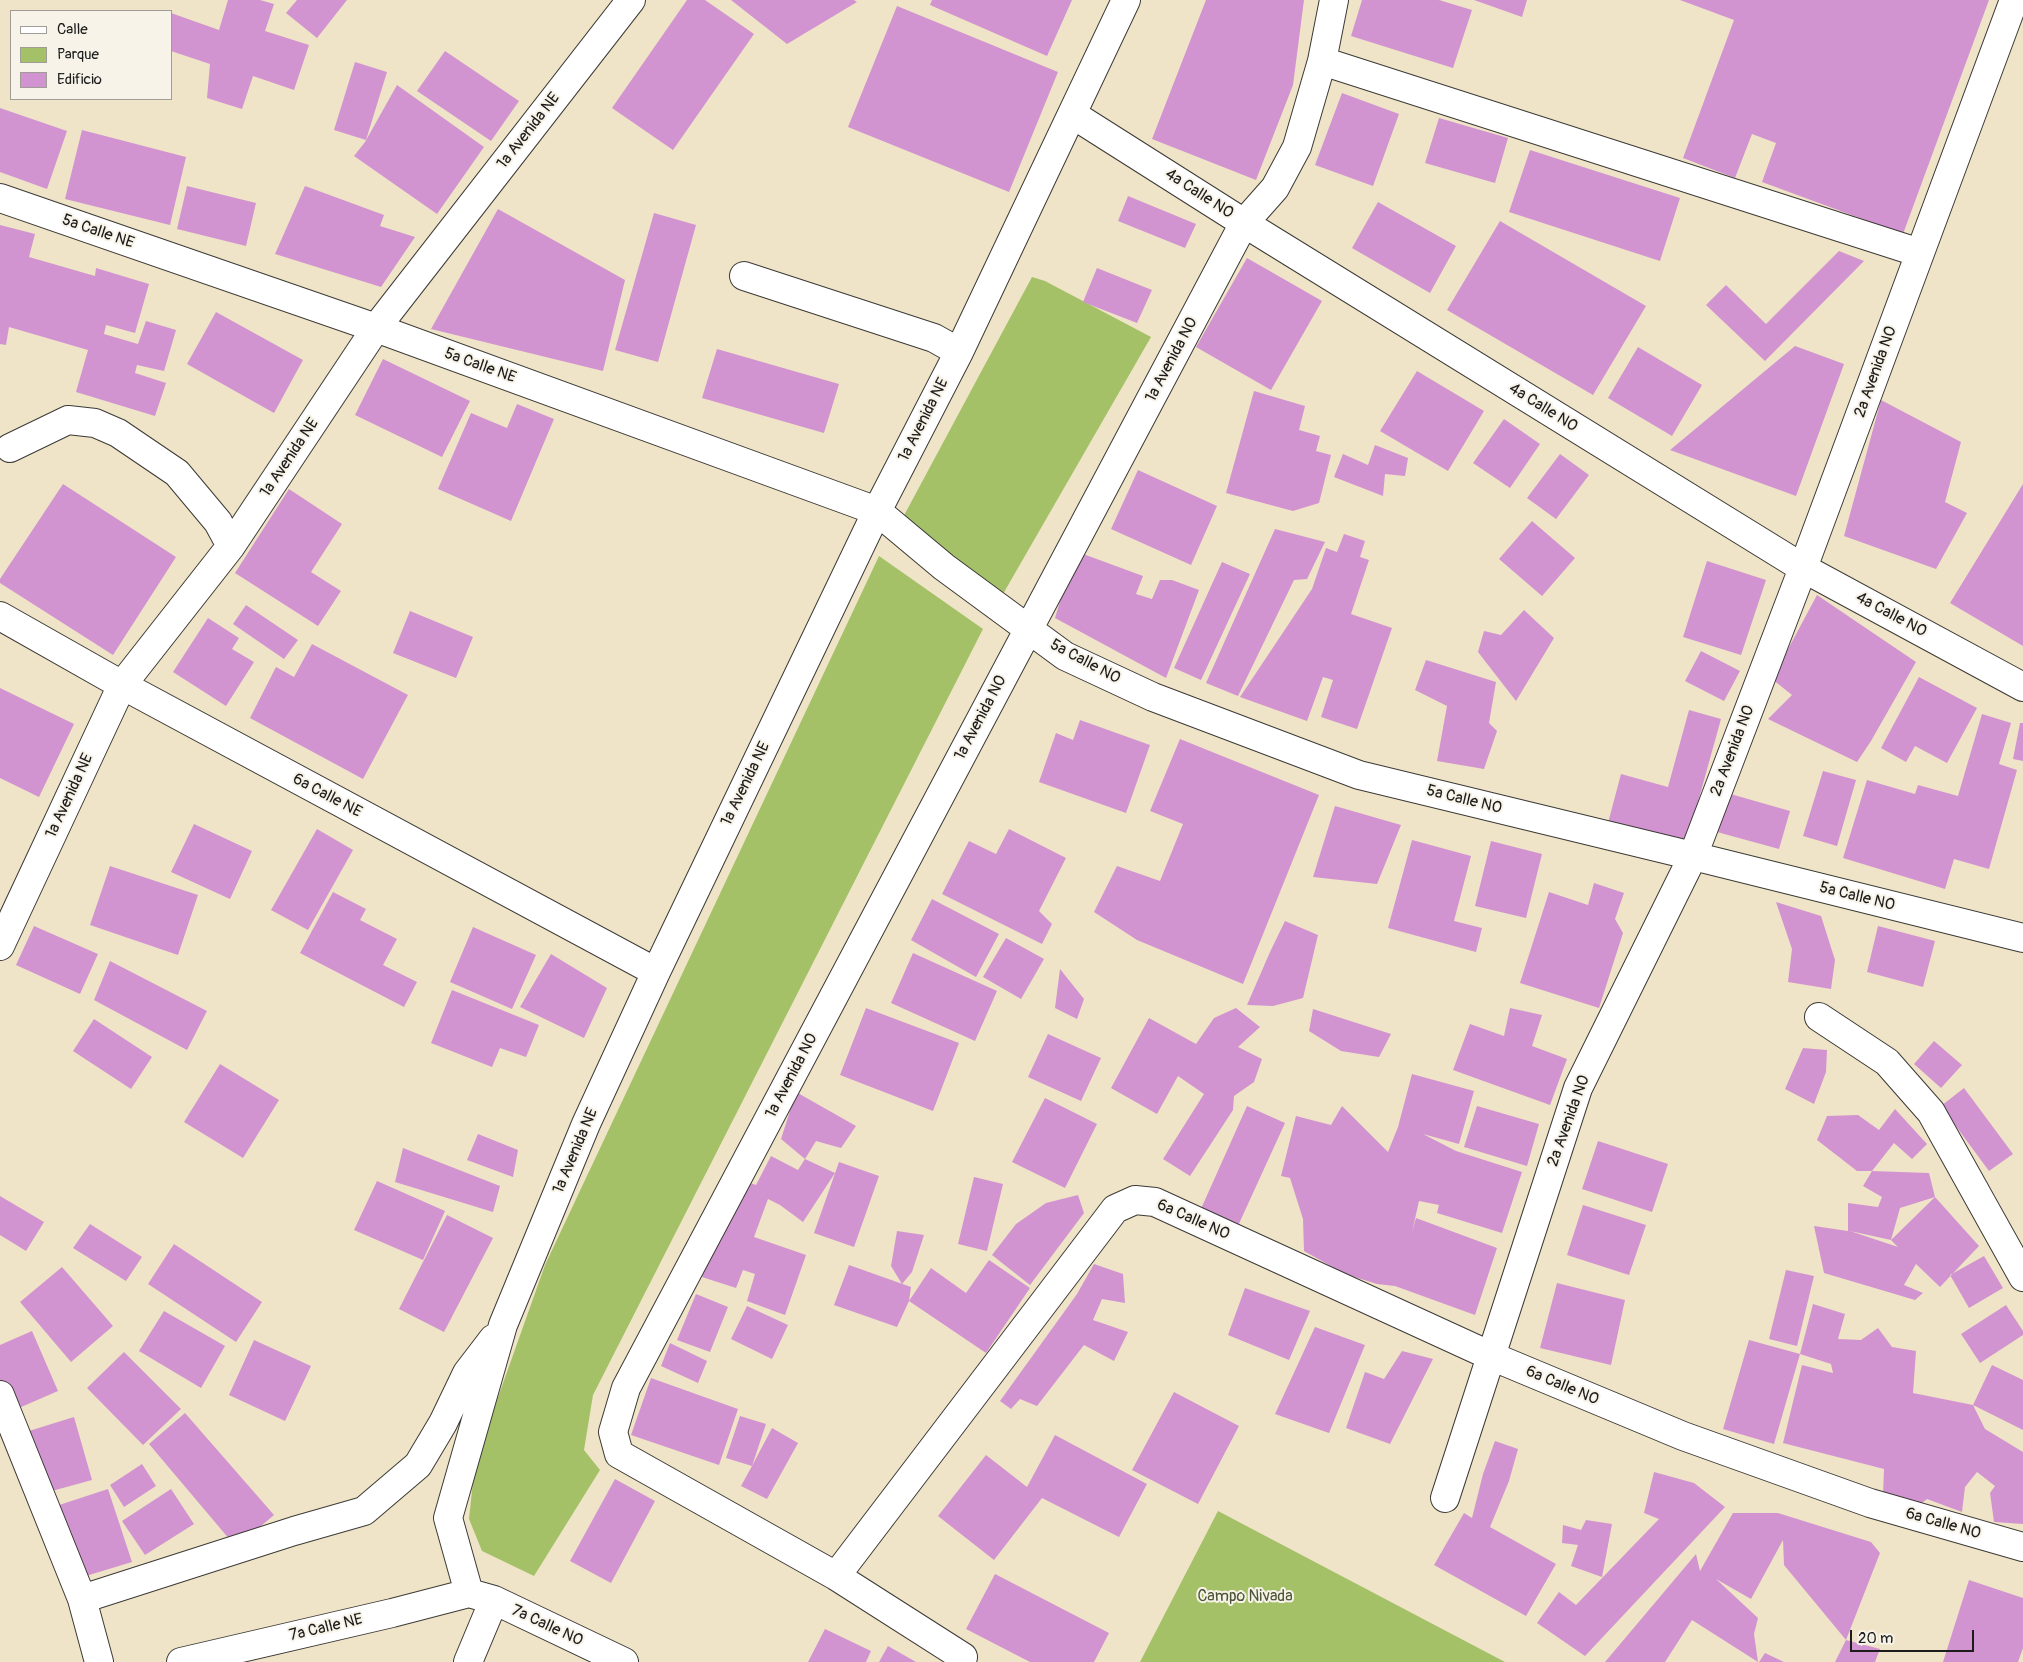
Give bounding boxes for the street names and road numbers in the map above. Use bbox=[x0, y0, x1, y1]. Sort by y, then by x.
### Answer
street label: 1a Avenida NE bbox=[493, 89, 565, 173]
street label: 4a Calle NO bbox=[1161, 165, 1237, 223]
street label: 5a Calle NE bbox=[59, 211, 137, 253]
street label: 1a Avenida NO bbox=[1142, 314, 1202, 406]
street label: 2a Avenida NO bbox=[1851, 324, 1901, 420]
street label: 5a Calle NE bbox=[441, 344, 519, 388]
street label: 1a Avenida NE bbox=[895, 375, 953, 465]
street label: 4a Calle NO bbox=[1505, 379, 1581, 437]
street label: 1a Avenida NE bbox=[257, 415, 323, 501]
street label: 4a Calle NO bbox=[1852, 588, 1930, 642]
street label: 5a Calle NO bbox=[1047, 635, 1123, 689]
street label: 1a Avenida NO bbox=[951, 672, 1011, 764]
street label: 2a Avenida NO bbox=[1707, 703, 1759, 799]
street label: 1a Avenida NE bbox=[717, 739, 775, 829]
street label: 1a Avenida NE bbox=[42, 751, 98, 841]
street label: 6a Calle NE bbox=[289, 770, 365, 822]
street label: 5a Calle NO bbox=[1424, 781, 1504, 819]
street label: 5a Calle NO bbox=[1817, 878, 1897, 916]
street label: 1a Avenida NO bbox=[762, 1030, 822, 1122]
street label: 2a Avenida NO bbox=[1544, 1073, 1594, 1169]
street label: 1a Avenida NE bbox=[549, 1105, 603, 1197]
street label: 6a Calle NO bbox=[1154, 1195, 1232, 1245]
street label: 6a Calle NO bbox=[1523, 1362, 1601, 1410]
street label: 6a Calle NO bbox=[1903, 1504, 1983, 1544]
street label: 7a Calle NO bbox=[508, 1601, 586, 1651]
street label: 7a Calle NE bbox=[287, 1610, 365, 1646]

